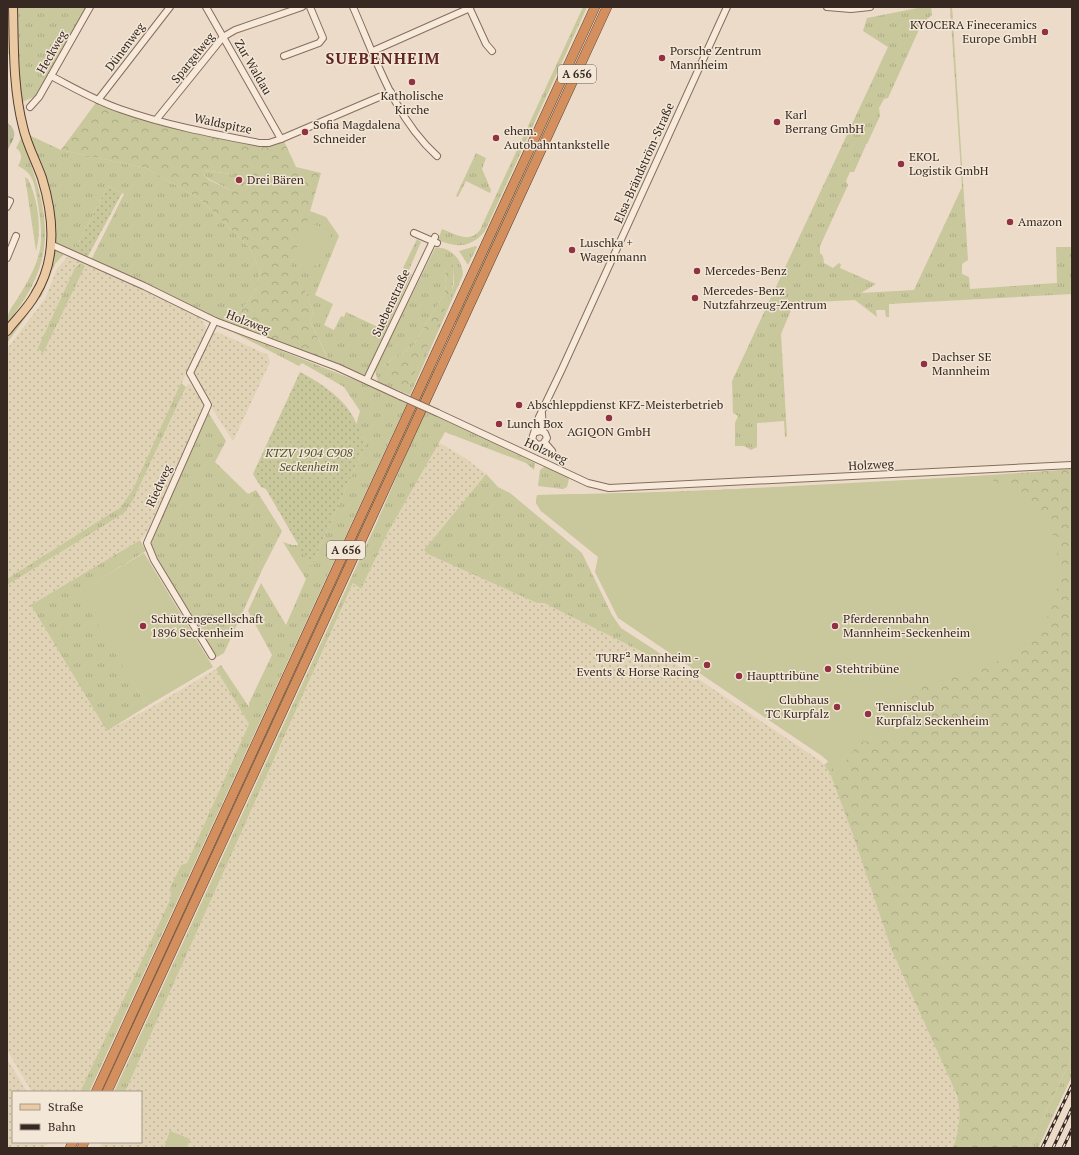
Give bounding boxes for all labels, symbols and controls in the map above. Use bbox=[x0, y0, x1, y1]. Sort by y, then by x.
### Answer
place label: KYOCERA Fineceramics Europe GmbH bbox=[910, 17, 1037, 46]
street label: Dünenweg bbox=[102, 19, 148, 74]
street label: Heckweg bbox=[33, 27, 70, 76]
marker: KYOCERA Fineceramics Europe GmbH bbox=[1040, 27, 1050, 37]
street label: Spargelweg bbox=[168, 29, 218, 86]
street label: Zur Waldau bbox=[232, 36, 275, 97]
place label: Porsche Zentrum Mannheim bbox=[670, 43, 762, 72]
district label: SUEBENHEIM bbox=[325, 47, 441, 69]
marker: Porsche Zentrum Mannheim bbox=[657, 53, 667, 63]
road number: A 656 bbox=[558, 65, 596, 83]
marker: Katholische Kirche bbox=[407, 77, 417, 87]
place label: Katholische Kirche bbox=[380, 88, 444, 117]
street label: Elsa-Brändström-Straße bbox=[610, 100, 677, 225]
place label: Karl Berrang GmbH bbox=[785, 107, 864, 136]
street label: Waldspitze bbox=[193, 110, 253, 137]
place label: Sofia Magdalena Schneider bbox=[313, 117, 401, 146]
marker: Karl Berrang GmbH bbox=[772, 117, 782, 127]
place label: ehem. Autobahntankstelle bbox=[504, 123, 610, 152]
marker: Sofia Magdalena Schneider bbox=[300, 127, 310, 137]
marker: ehem. Autobahntankstelle bbox=[491, 133, 501, 143]
place label: EKOL Logistik GmbH bbox=[909, 149, 989, 178]
marker: EKOL Logistik GmbH bbox=[896, 159, 906, 169]
place label: Drei Bären bbox=[247, 172, 304, 187]
marker: Drei Bären bbox=[234, 175, 244, 185]
place label: Amazon bbox=[1018, 214, 1062, 229]
marker: Amazon bbox=[1005, 217, 1015, 227]
place label: Luschka + Wagenmann bbox=[580, 235, 647, 264]
marker: Luschka + Wagenmann bbox=[567, 245, 577, 255]
place label: Mercedes-Benz bbox=[705, 263, 787, 278]
marker: Mercedes-Benz bbox=[692, 266, 702, 276]
street label: Suebenstraße bbox=[368, 267, 413, 339]
place label: Mercedes-Benz Nutzfahrzeug-Zentrum bbox=[703, 283, 827, 312]
marker: Mercedes-Benz Nutzfahrzeug-Zentrum bbox=[690, 293, 700, 303]
street label: Holzweg bbox=[224, 306, 273, 337]
place label: Dachser SE Mannheim bbox=[932, 349, 991, 378]
marker: Dachser SE Mannheim bbox=[919, 359, 929, 369]
place label: Abschleppdienst KFZ-Meisterbetrieb bbox=[527, 397, 724, 412]
marker: Abschleppdienst KFZ-Meisterbetrieb bbox=[514, 400, 524, 410]
marker: AGIQON GmbH bbox=[604, 413, 614, 423]
place label: Lunch Box bbox=[507, 416, 564, 431]
marker: Lunch Box bbox=[494, 419, 504, 429]
place label: AGIQON GmbH bbox=[567, 424, 651, 439]
street label: Holzweg bbox=[522, 434, 571, 467]
park label: KTZV 1904 C908 Seckenheim bbox=[264, 445, 354, 474]
street label: Holzweg bbox=[848, 456, 895, 473]
street label: Riedweg bbox=[142, 462, 175, 509]
road number: A 656 bbox=[327, 541, 365, 559]
place label: Schützengesellschaft 1896 Seckenheim bbox=[151, 611, 264, 640]
place label: Pferderennbahn Mannheim-Seckenheim bbox=[843, 611, 971, 640]
marker: Schützengesellschaft 1896 Seckenheim bbox=[138, 621, 148, 631]
marker: Pferderennbahn Mannheim-Seckenheim bbox=[830, 621, 840, 631]
place label: TURF² Mannheim - Events & Horse Racing bbox=[577, 650, 700, 679]
marker: TURF² Mannheim - Events & Horse Racing bbox=[702, 660, 712, 670]
place label: Stehtribüne bbox=[836, 661, 899, 676]
marker: Stehtribüne bbox=[823, 664, 833, 674]
place label: Haupttribüne bbox=[747, 668, 819, 683]
marker: Haupttribüne bbox=[734, 671, 744, 681]
place label: Clubhaus TC Kurpfalz bbox=[766, 692, 829, 721]
place label: Tennisclub Kurpfalz Seckenheim bbox=[876, 699, 990, 728]
marker: Clubhaus TC Kurpfalz bbox=[832, 702, 842, 712]
marker: Tennisclub Kurpfalz Seckenheim bbox=[863, 709, 873, 719]
legend bbox=[12, 1091, 142, 1143]
text: Straße bbox=[48, 1099, 83, 1114]
text: Bahn bbox=[48, 1119, 76, 1134]

